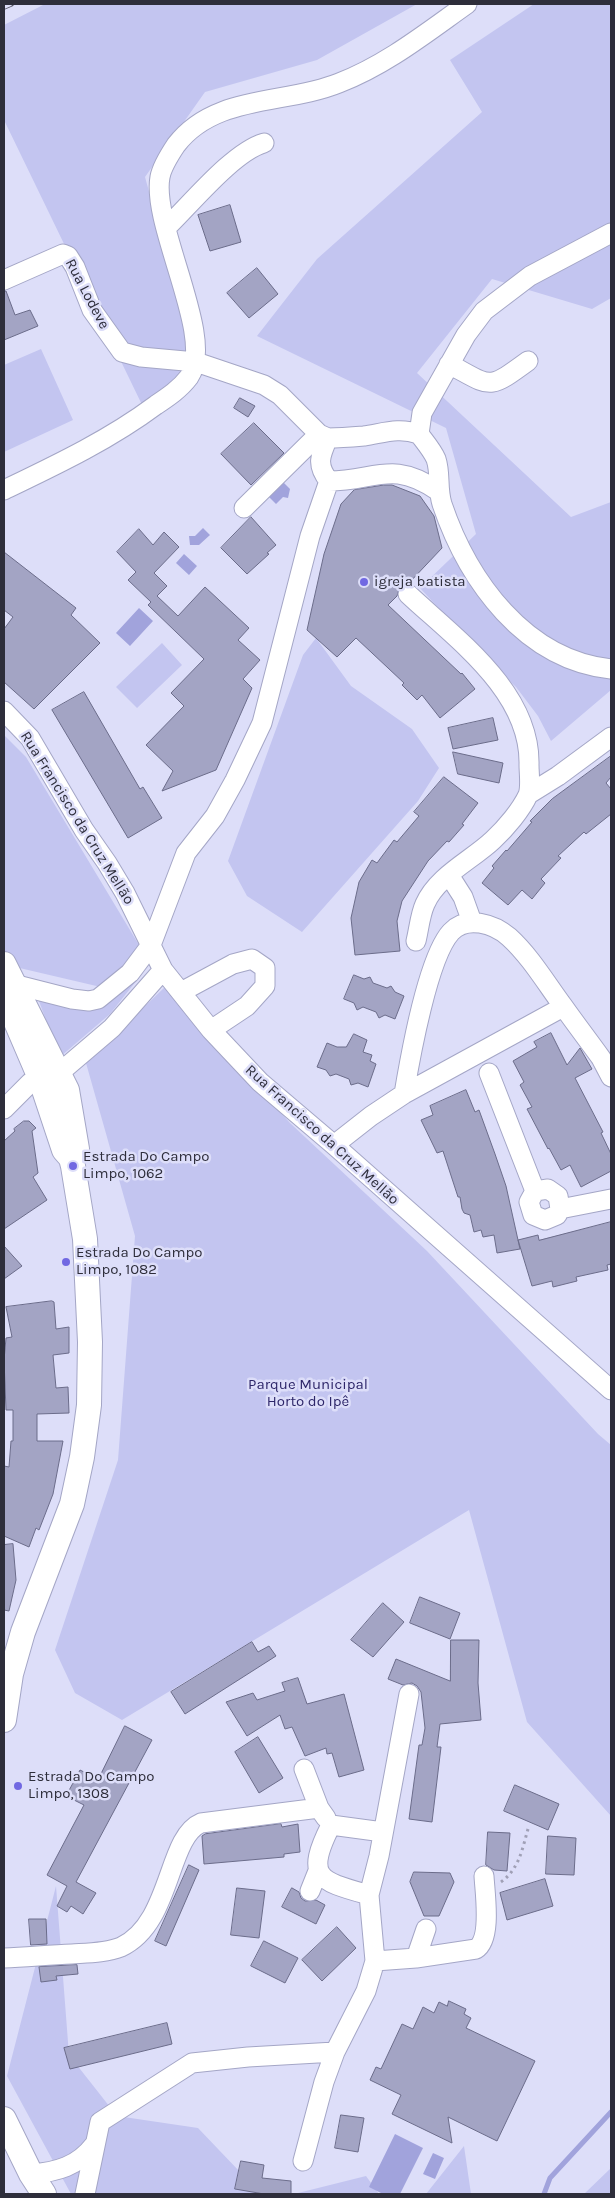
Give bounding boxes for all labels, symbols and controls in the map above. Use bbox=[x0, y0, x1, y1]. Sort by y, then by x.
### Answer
street label: Rua Lodeve bbox=[61, 256, 113, 332]
place label: igreja batista bbox=[374, 573, 466, 591]
marker: igreja batista bbox=[358, 576, 370, 588]
street label: Rua Francisco da Cruz Mellão bbox=[16, 728, 138, 908]
street label: Rua Francisco da Cruz Mellão bbox=[241, 1061, 403, 1209]
place label: Estrada Do Campo Limpo, 1062 bbox=[83, 1148, 209, 1183]
marker: Estrada Do Campo Limpo, 1062 bbox=[67, 1160, 79, 1172]
place label: Estrada Do Campo Limpo, 1082 bbox=[76, 1244, 202, 1279]
marker: Estrada Do Campo Limpo, 1082 bbox=[60, 1256, 72, 1268]
park label: Parque Municipal Horto do Ipê bbox=[248, 1376, 368, 1411]
place label: Estrada Do Campo Limpo, 1308 bbox=[28, 1768, 154, 1803]
marker: Estrada Do Campo Limpo, 1308 bbox=[12, 1780, 24, 1792]

